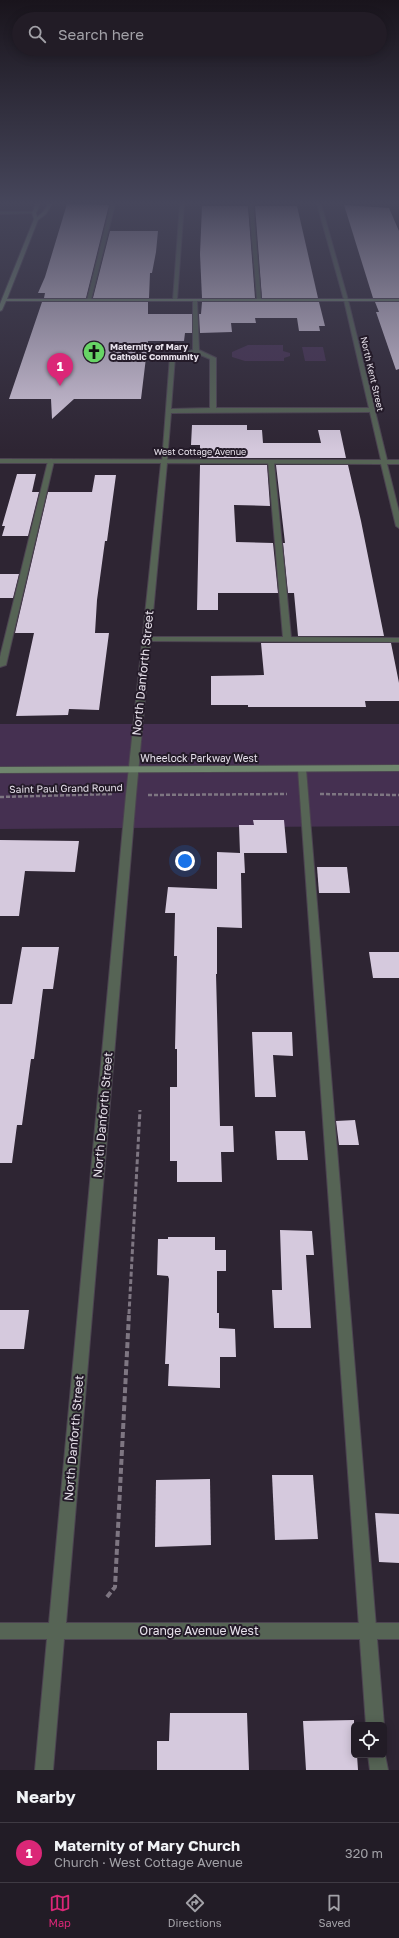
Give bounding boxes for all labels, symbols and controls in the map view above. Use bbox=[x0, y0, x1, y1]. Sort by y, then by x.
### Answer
search box bbox=[12, 12, 387, 56]
icon: search bbox=[26, 23, 48, 45]
text: Search here bbox=[58, 25, 144, 43]
street label: North Kent Street bbox=[359, 335, 387, 413]
church icon: Maternity of Mary Catholic Community bbox=[81, 339, 107, 365]
place label: Maternity of Mary Catholic Community bbox=[110, 341, 199, 362]
pin: 1 bbox=[47, 353, 73, 386]
street label: West Cottage Avenue bbox=[154, 446, 246, 457]
street label: North Danforth Street bbox=[128, 609, 157, 736]
street label: Wheelock Parkway West bbox=[140, 752, 258, 764]
street label: Saint Paul Grand Round bbox=[9, 781, 123, 795]
your location bbox=[175, 851, 195, 871]
street label: North Danforth Street bbox=[90, 1051, 115, 1178]
street label: North Danforth Street bbox=[61, 1374, 86, 1501]
street label: Orange Avenue West bbox=[139, 1623, 259, 1638]
map controls bbox=[351, 1722, 387, 1758]
button: locate bbox=[351, 1722, 387, 1758]
text: Nearby bbox=[16, 1786, 76, 1807]
text: Maternity of Mary Church bbox=[54, 1836, 240, 1854]
text: 1 bbox=[26, 1845, 32, 1861]
text: 320 m bbox=[345, 1845, 383, 1861]
text: Church · West Cottage Avenue bbox=[54, 1854, 243, 1870]
tab: Map bbox=[48, 1892, 71, 1929]
tab: Directions bbox=[168, 1892, 222, 1929]
tab: Saved bbox=[318, 1892, 351, 1929]

